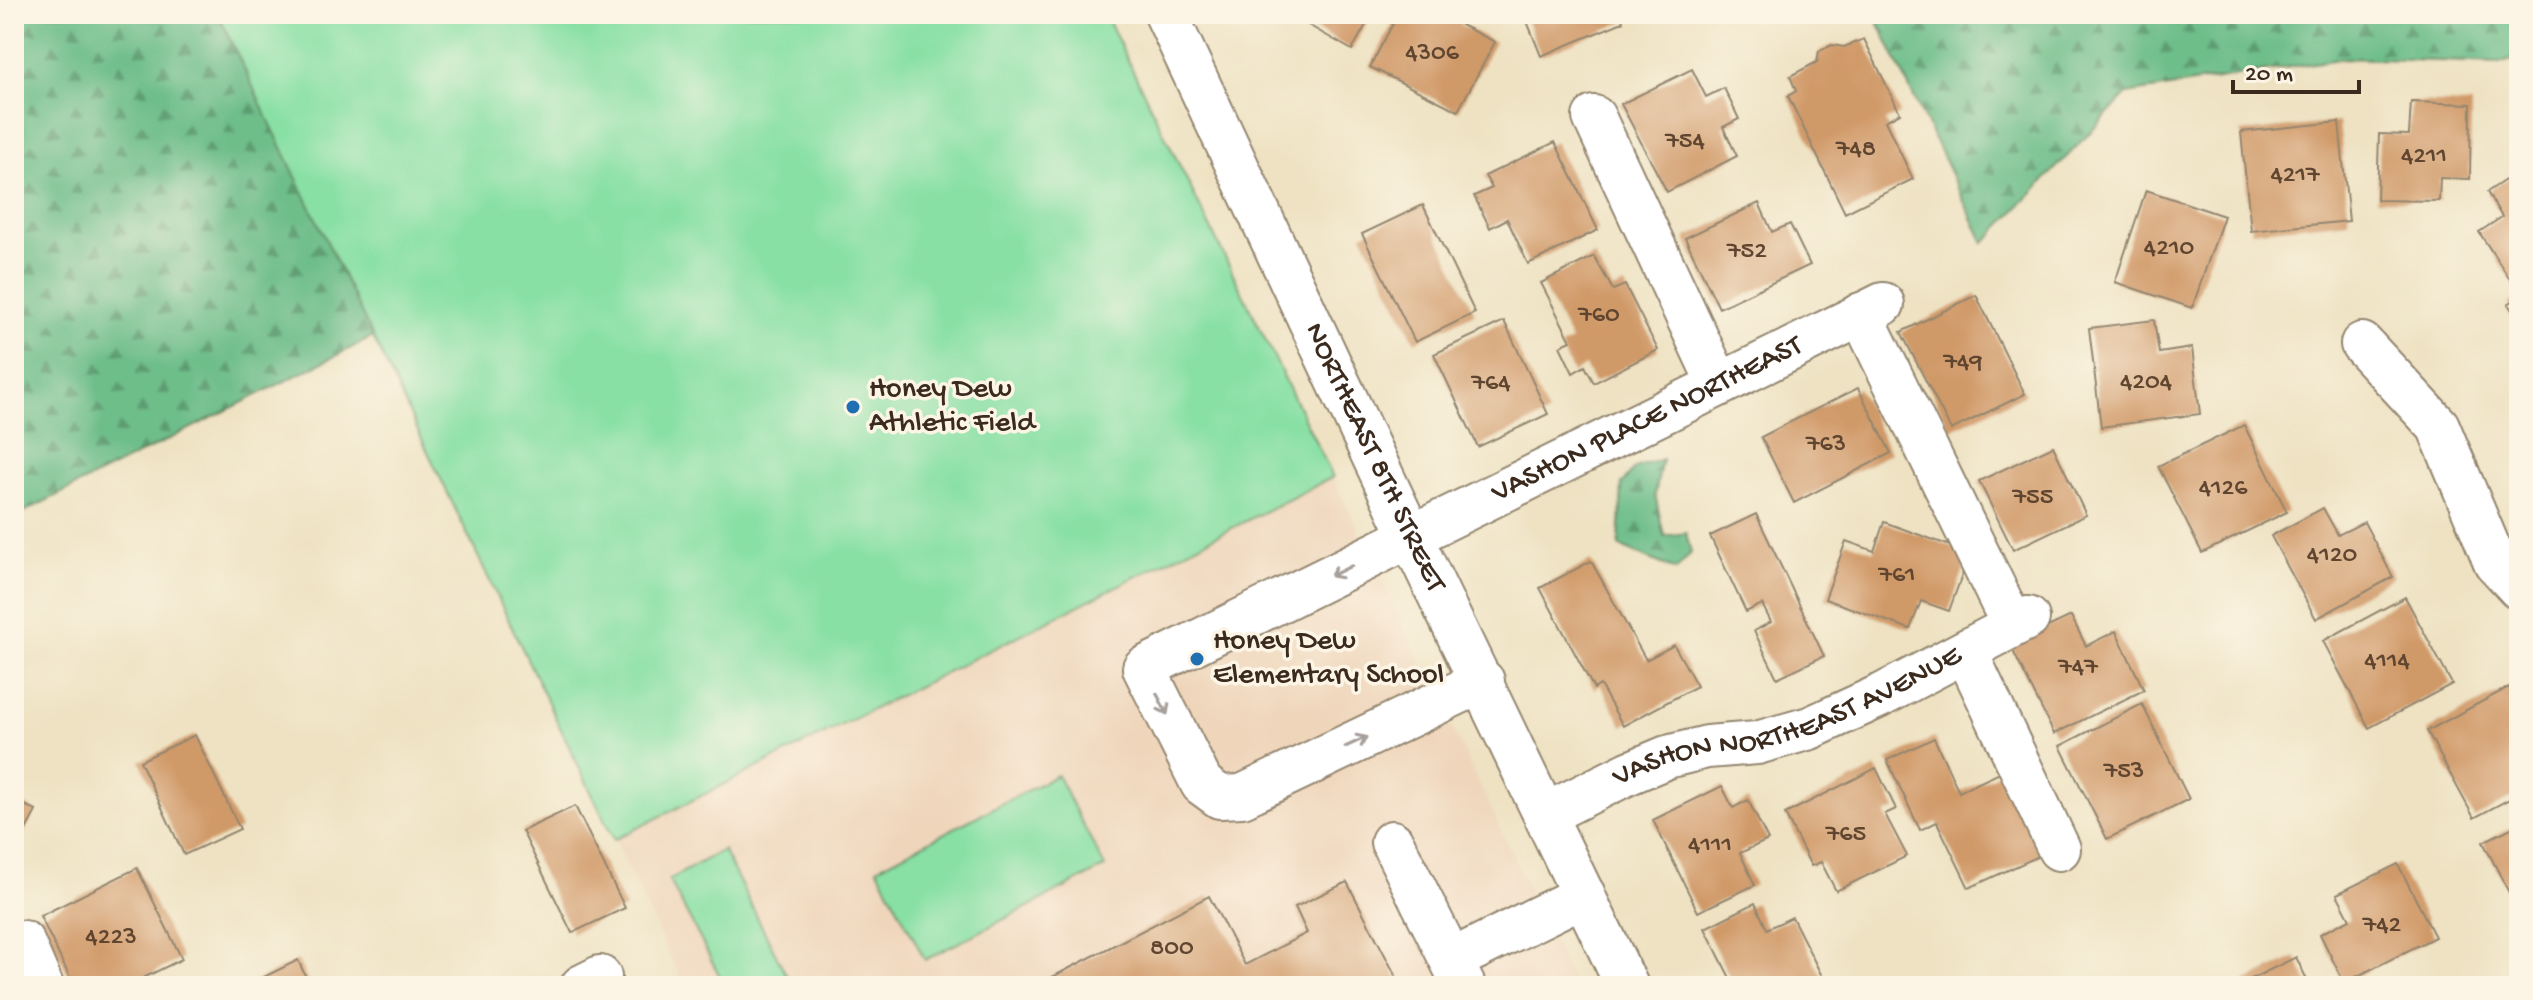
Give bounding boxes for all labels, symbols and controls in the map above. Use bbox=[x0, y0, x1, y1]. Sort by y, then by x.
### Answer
house number: 4306 bbox=[1405, 39, 1460, 70]
scale bar bbox=[2233, 44, 2359, 94]
text: 20 m bbox=[2245, 61, 2293, 90]
house number: 754 bbox=[1664, 127, 1705, 158]
house number: 748 bbox=[1835, 135, 1876, 166]
house number: 4211 bbox=[2401, 142, 2447, 173]
house number: 4217 bbox=[2270, 161, 2321, 192]
house number: 4210 bbox=[2144, 234, 2194, 265]
house number: 752 bbox=[1726, 237, 1767, 268]
house number: 760 bbox=[1577, 301, 1620, 332]
street label: NORTHEAST 8TH STREET bbox=[1296, 317, 1453, 599]
street label: VASHON PLACE NORTHEAST bbox=[1486, 328, 1810, 512]
house number: 749 bbox=[1943, 348, 1982, 379]
house number: 4204 bbox=[2120, 368, 2172, 399]
house number: 764 bbox=[1471, 369, 1511, 400]
place label: Honey Dew Athletic Field bbox=[869, 373, 1037, 442]
marker: Honey Dew Athletic Field bbox=[844, 398, 862, 416]
house number: 763 bbox=[1805, 430, 1846, 461]
house number: 4126 bbox=[2199, 474, 2248, 505]
house number: 755 bbox=[2012, 483, 2053, 514]
house number: 4120 bbox=[2307, 541, 2357, 572]
house number: 761 bbox=[1877, 561, 1916, 592]
one-way arrow bbox=[1330, 564, 1354, 580]
place label: Honey Dew Elementary School bbox=[1213, 625, 1444, 694]
street label: VASHON NORTHEAST AVENUE bbox=[1606, 638, 1969, 796]
house number: 4114 bbox=[2364, 647, 2410, 678]
marker: Honey Dew Elementary School bbox=[1188, 650, 1206, 668]
house number: 747 bbox=[2057, 653, 2099, 684]
one-way arrow bbox=[1154, 691, 1170, 715]
one-way arrow bbox=[1344, 734, 1368, 749]
house number: 753 bbox=[2103, 757, 2144, 788]
house number: 765 bbox=[1825, 820, 1866, 851]
house number: 4111 bbox=[1688, 831, 1732, 862]
house number: 742 bbox=[2362, 911, 2402, 942]
house number: 4223 bbox=[85, 923, 137, 954]
house number: 800 bbox=[1150, 934, 1194, 965]

